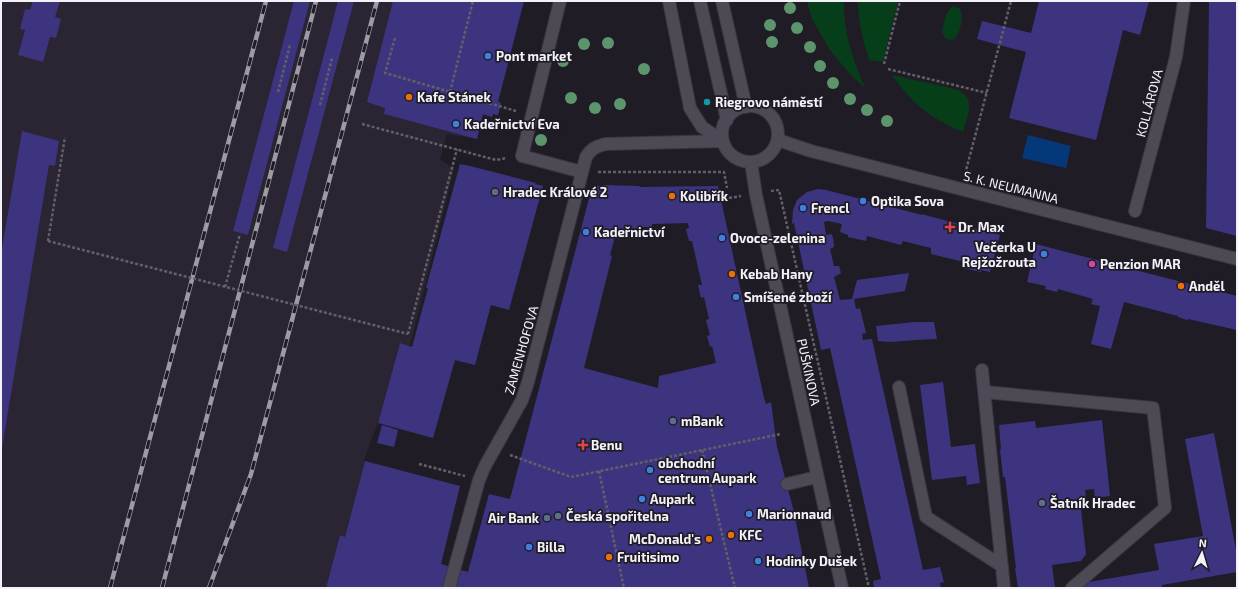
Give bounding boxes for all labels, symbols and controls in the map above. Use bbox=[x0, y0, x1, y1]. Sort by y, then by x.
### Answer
place label: Pont market bbox=[496, 48, 572, 64]
marker: Pont market bbox=[483, 51, 493, 61]
street label: KOLLÁROVA bbox=[1131, 67, 1166, 139]
place label: Kafe Stánek bbox=[417, 89, 491, 105]
marker: Kafe Stánek bbox=[404, 92, 414, 102]
place label: Riegrovo náměstí bbox=[715, 94, 824, 110]
marker: Riegrovo náměstí bbox=[702, 97, 712, 107]
place label: Kadeřnictví Eva bbox=[464, 116, 560, 132]
marker: Kadeřnictví Eva bbox=[451, 119, 461, 129]
street label: S. K. NEUMANNA bbox=[962, 167, 1060, 207]
place label: Hradec Králové 2 bbox=[503, 184, 607, 200]
marker: Hradec Králové 2 bbox=[490, 187, 500, 197]
place label: Kolibřík bbox=[680, 188, 729, 204]
marker: Kolibřík bbox=[667, 191, 677, 201]
place label: Optika Sova bbox=[871, 193, 944, 209]
marker: Optika Sova bbox=[858, 196, 868, 206]
place label: Frencl bbox=[811, 200, 850, 216]
marker: Frencl bbox=[798, 203, 808, 213]
place label: Dr. Max bbox=[958, 219, 1005, 235]
marker: Dr. Max bbox=[945, 222, 955, 232]
place label: Kadeřnictví bbox=[594, 224, 666, 240]
marker: Kadeřnictví bbox=[581, 227, 591, 237]
place label: Ovoce-zelenina bbox=[730, 230, 825, 246]
marker: Ovoce-zelenina bbox=[717, 233, 727, 243]
place label: Večerka U Rejžožrouta bbox=[962, 239, 1036, 270]
marker: Večerka U Rejžožrouta bbox=[1039, 249, 1049, 259]
place label: Penzion MAR bbox=[1100, 256, 1181, 272]
marker: Penzion MAR bbox=[1087, 259, 1097, 269]
place label: Kebab Hany bbox=[740, 266, 813, 282]
marker: Kebab Hany bbox=[727, 269, 737, 279]
place label: Anděl bbox=[1189, 278, 1225, 294]
marker: Anděl bbox=[1176, 281, 1186, 291]
place label: Smíšené zboží bbox=[744, 289, 833, 305]
marker: Smíšené zboží bbox=[731, 292, 741, 302]
street label: ZAMENHOFOVA bbox=[501, 304, 541, 396]
street label: PUŠKINOVA bbox=[794, 337, 824, 407]
place label: mBank bbox=[681, 413, 724, 429]
marker: mBank bbox=[668, 416, 678, 426]
place label: Benu bbox=[591, 437, 622, 453]
marker: Benu bbox=[578, 440, 588, 450]
place label: obchodní centrum Aupark bbox=[658, 455, 757, 486]
marker: obchodní centrum Aupark bbox=[645, 465, 655, 475]
place label: Aupark bbox=[650, 491, 695, 507]
marker: Aupark bbox=[637, 494, 647, 504]
place label: Šatník Hradec bbox=[1050, 494, 1136, 511]
marker: Šatník Hradec bbox=[1037, 498, 1047, 508]
place label: Marionnaud bbox=[757, 506, 832, 522]
place label: Česká spořitelna bbox=[566, 507, 669, 524]
marker: Marionnaud bbox=[744, 509, 754, 519]
place label: Air Bank bbox=[488, 510, 540, 526]
marker: Česká spořitelna bbox=[553, 511, 563, 521]
marker: Air Bank bbox=[542, 513, 552, 523]
place label: KFC bbox=[739, 527, 762, 543]
marker: KFC bbox=[726, 530, 736, 540]
place label: McDonald's bbox=[629, 531, 701, 547]
north arrow bbox=[1182, 533, 1222, 573]
marker: McDonald's bbox=[704, 534, 714, 544]
text: N bbox=[1198, 536, 1207, 549]
place label: Billa bbox=[537, 539, 565, 555]
marker: Billa bbox=[524, 542, 534, 552]
place label: Fruitisimo bbox=[617, 549, 680, 565]
marker: Fruitisimo bbox=[604, 552, 614, 562]
place label: Hodinky Dušek bbox=[766, 553, 858, 569]
marker: Hodinky Dušek bbox=[753, 556, 763, 566]

